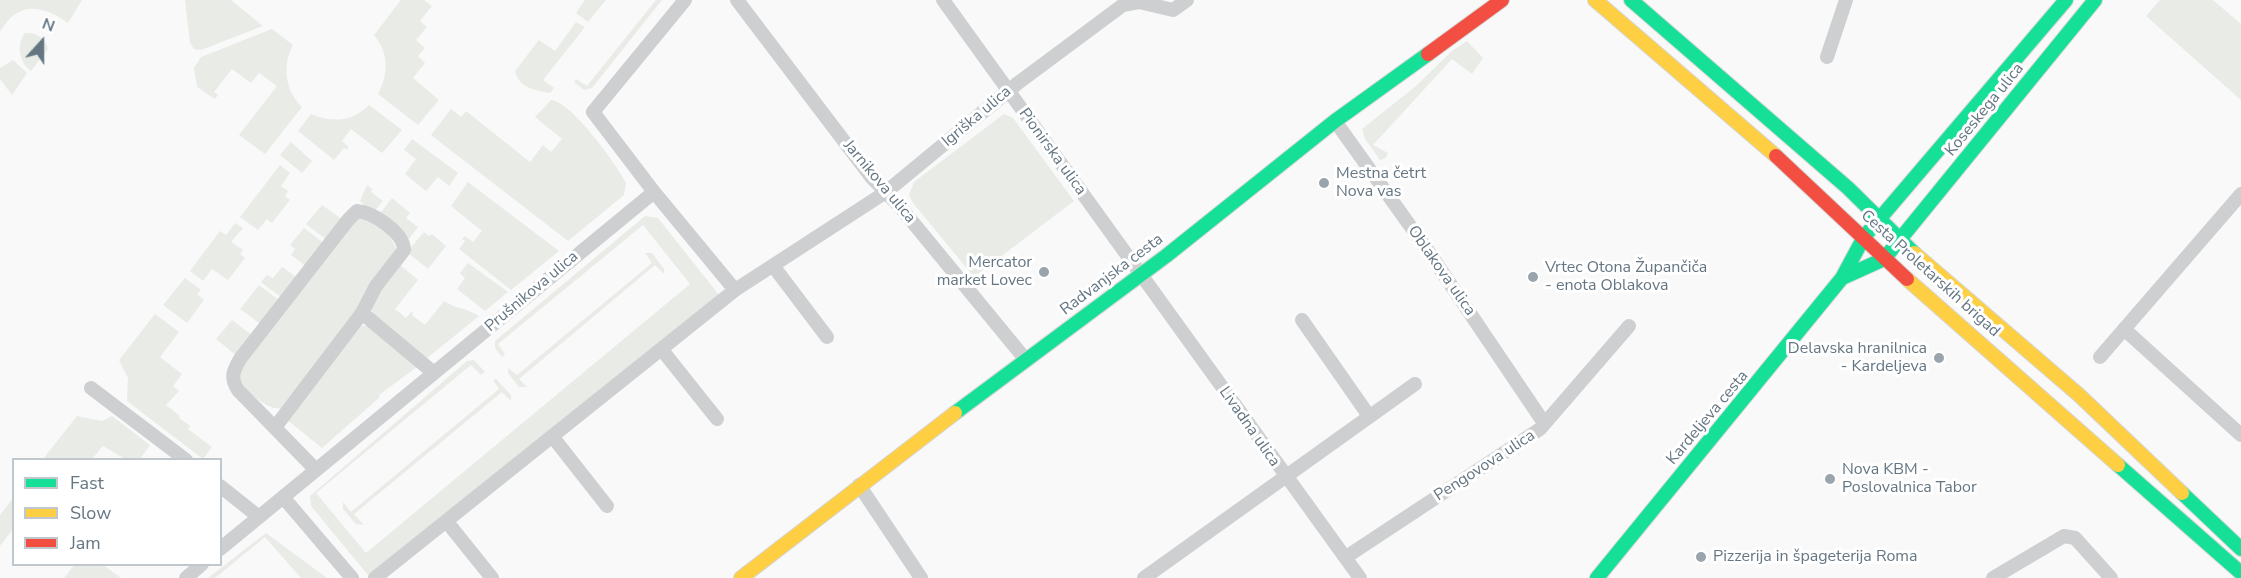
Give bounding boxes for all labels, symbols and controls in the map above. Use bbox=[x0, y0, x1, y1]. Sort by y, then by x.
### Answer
north arrow bbox=[12, 12, 72, 72]
text: N bbox=[39, 13, 58, 38]
street label: Koseskega ulica bbox=[1942, 60, 2028, 160]
street label: Igriška ulica bbox=[939, 83, 1015, 151]
street label: Pionirska ulica bbox=[1014, 105, 1090, 199]
street label: Jarnikova ulica bbox=[839, 136, 919, 228]
place label: Mestna četrt Nova vas bbox=[1336, 164, 1426, 202]
marker: Mestna četrt Nova vas bbox=[1317, 176, 1331, 190]
street label: Cesta Proletarskih brigad bbox=[1857, 206, 2003, 342]
street label: Oblakova ulica bbox=[1403, 222, 1479, 320]
street label: Radvanjska cesta bbox=[1057, 230, 1167, 320]
street label: Prušnikova ulica bbox=[482, 247, 582, 337]
place label: Mercator market Lovec bbox=[937, 253, 1032, 291]
place label: Vrtec Otona Župančiča - enota Oblakova bbox=[1545, 258, 1707, 296]
marker: Mercator market Lovec bbox=[1037, 265, 1051, 279]
marker: Vrtec Otona Župančiča - enota Oblakova bbox=[1526, 270, 1540, 284]
place label: Delavska hranilnica - Kardeljeva bbox=[1788, 339, 1927, 377]
marker: Delavska hranilnica - Kardeljeva bbox=[1932, 351, 1946, 365]
street label: Kardeljeva cesta bbox=[1663, 367, 1753, 469]
street label: Livadna ulica bbox=[1214, 383, 1284, 471]
street label: Pengovova ulica bbox=[1431, 426, 1539, 506]
legend bbox=[12, 458, 222, 566]
place label: Nova KBM - Poslovalnica Tabor bbox=[1842, 460, 1977, 498]
text: Fast bbox=[70, 471, 104, 495]
marker: Nova KBM - Poslovalnica Tabor bbox=[1823, 472, 1837, 486]
text: Slow bbox=[70, 501, 111, 525]
text: Jam bbox=[70, 531, 101, 555]
place label: Pizzerija in špageterija Roma bbox=[1713, 547, 1918, 567]
marker: Pizzerija in špageterija Roma bbox=[1694, 550, 1708, 564]

